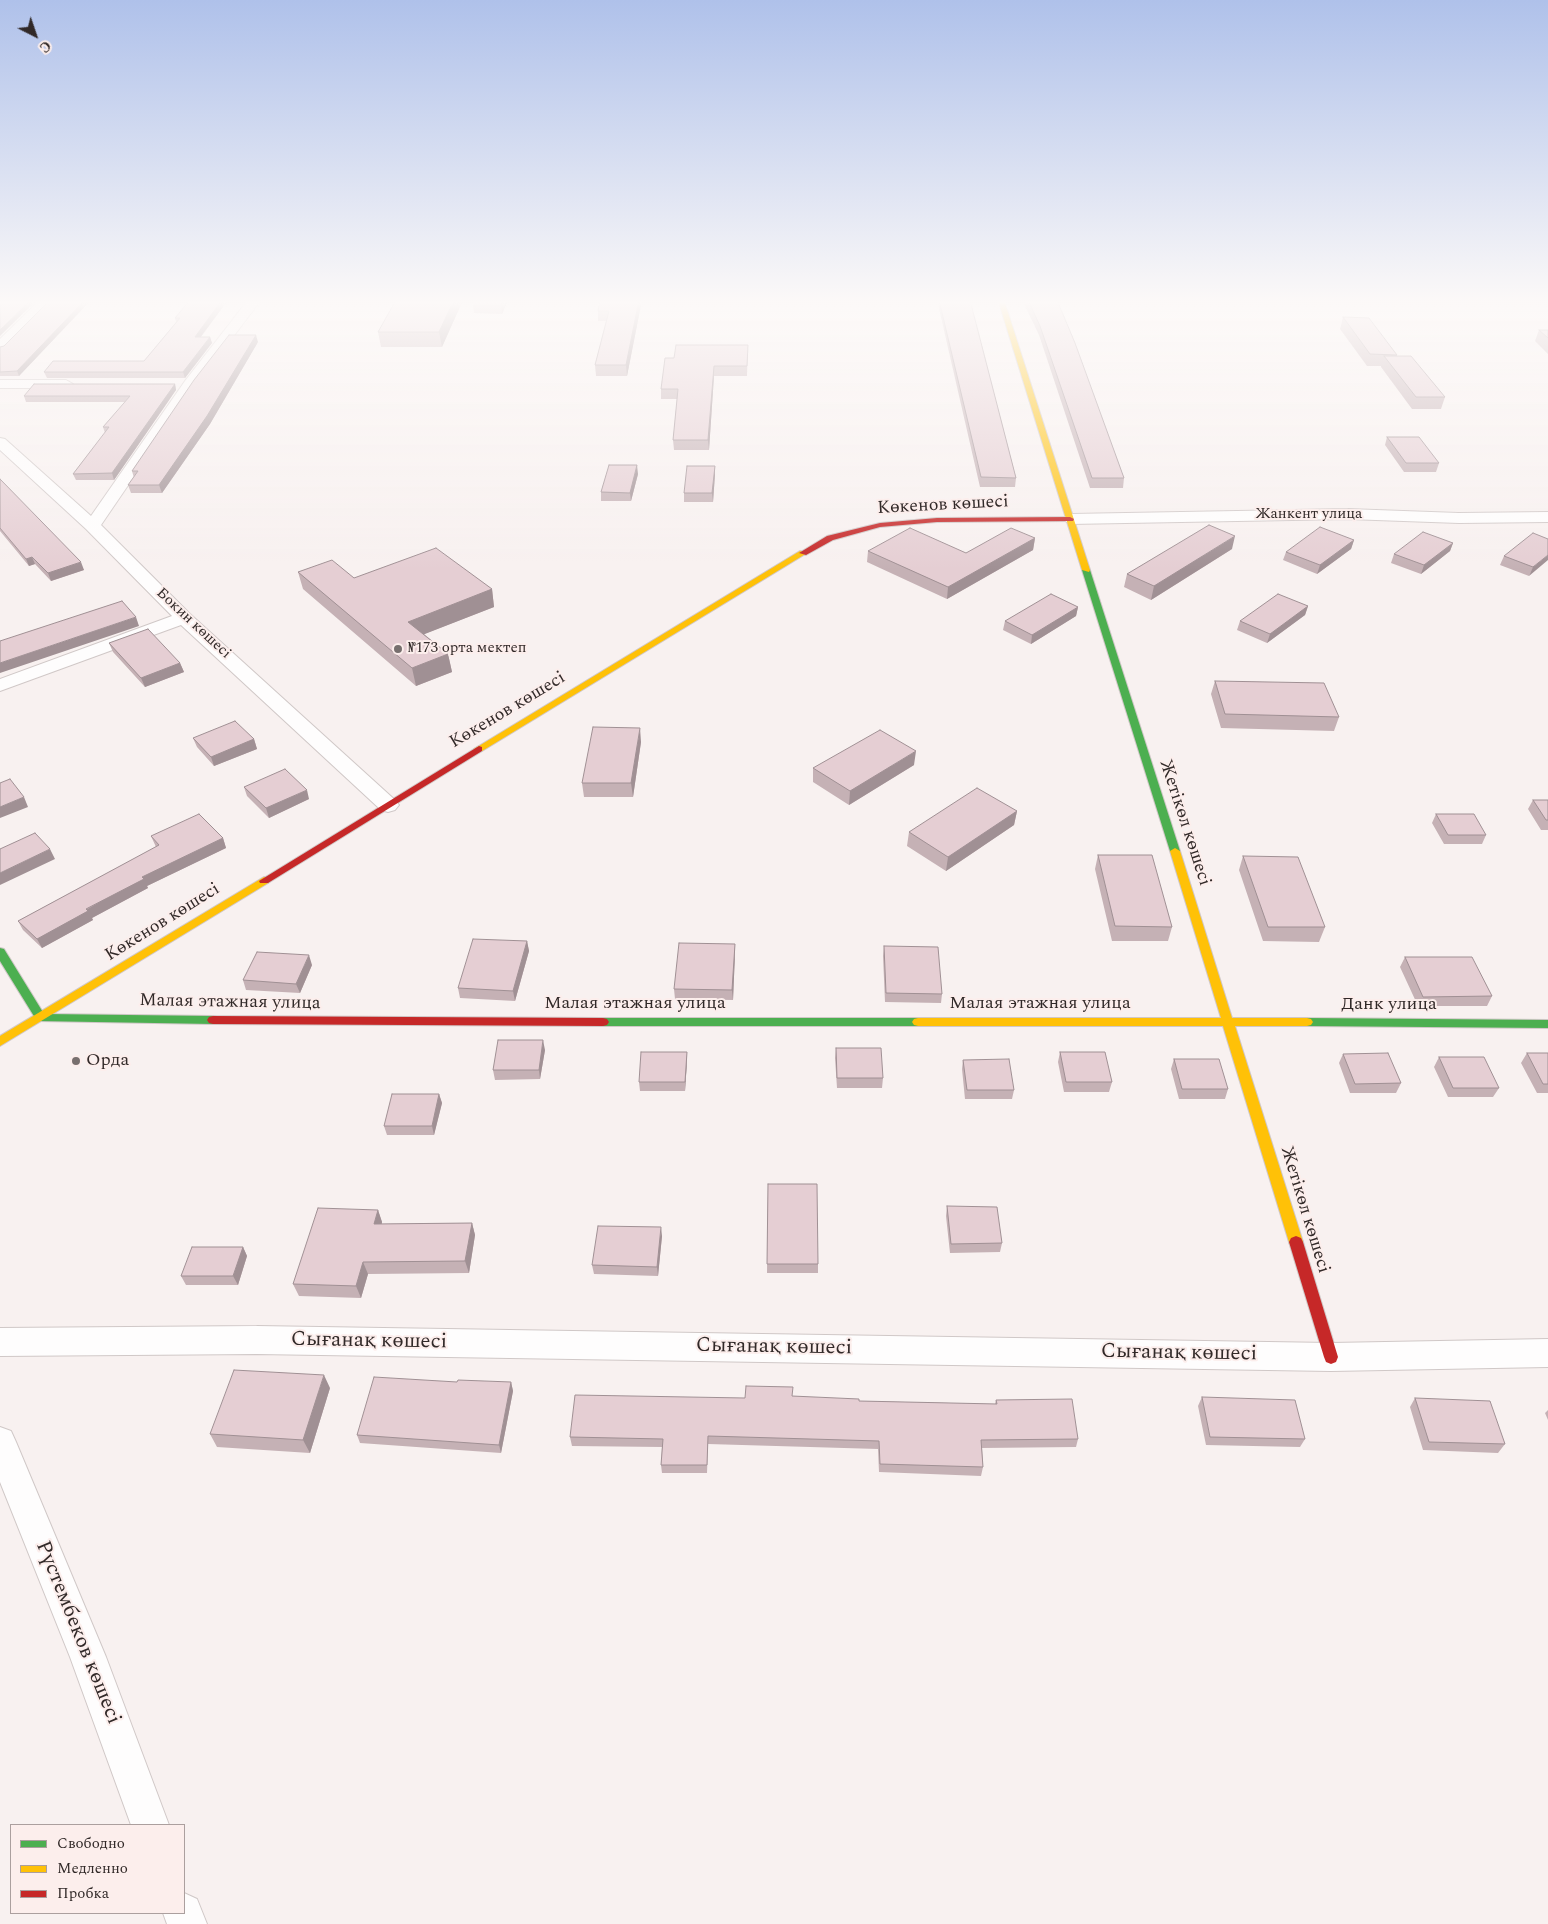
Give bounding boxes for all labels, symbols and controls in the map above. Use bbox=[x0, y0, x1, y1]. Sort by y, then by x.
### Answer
north arrow bbox=[10, 10, 60, 60]
text: С bbox=[35, 36, 56, 58]
street label: Көкенов көшесі bbox=[877, 492, 1009, 520]
street label: Жанкент улица bbox=[1256, 506, 1362, 524]
street label: Бокин көшесі bbox=[152, 585, 234, 663]
place label: №173 орта мектеп bbox=[408, 640, 526, 658]
marker: №173 орта мектеп bbox=[392, 643, 404, 655]
street label: Көкенов көшесі bbox=[446, 668, 570, 754]
street label: Жетікөл көшесі bbox=[1153, 757, 1215, 889]
street label: Көкенов көшесі bbox=[102, 879, 224, 967]
street label: Малая этажная улица bbox=[139, 991, 321, 1015]
street label: Малая этажная улица bbox=[544, 993, 726, 1015]
street label: Малая этажная улица bbox=[949, 993, 1131, 1015]
street label: Данк улица bbox=[1341, 994, 1437, 1016]
place label: Орда bbox=[86, 1050, 129, 1072]
marker: Орда bbox=[70, 1055, 82, 1067]
street label: Жетікөл көшесі bbox=[1274, 1144, 1334, 1276]
street label: Сығанақ көшесі bbox=[291, 1328, 447, 1356]
street label: Сығанақ көшесі bbox=[696, 1334, 852, 1362]
street label: Сығанақ көшесі bbox=[1101, 1340, 1257, 1368]
street label: Рүстембеков көшесі bbox=[29, 1538, 125, 1728]
legend bbox=[10, 1824, 185, 1914]
text: Свободно bbox=[57, 1832, 125, 1855]
text: Медленно bbox=[57, 1857, 128, 1880]
text: Пробка bbox=[57, 1882, 109, 1905]

